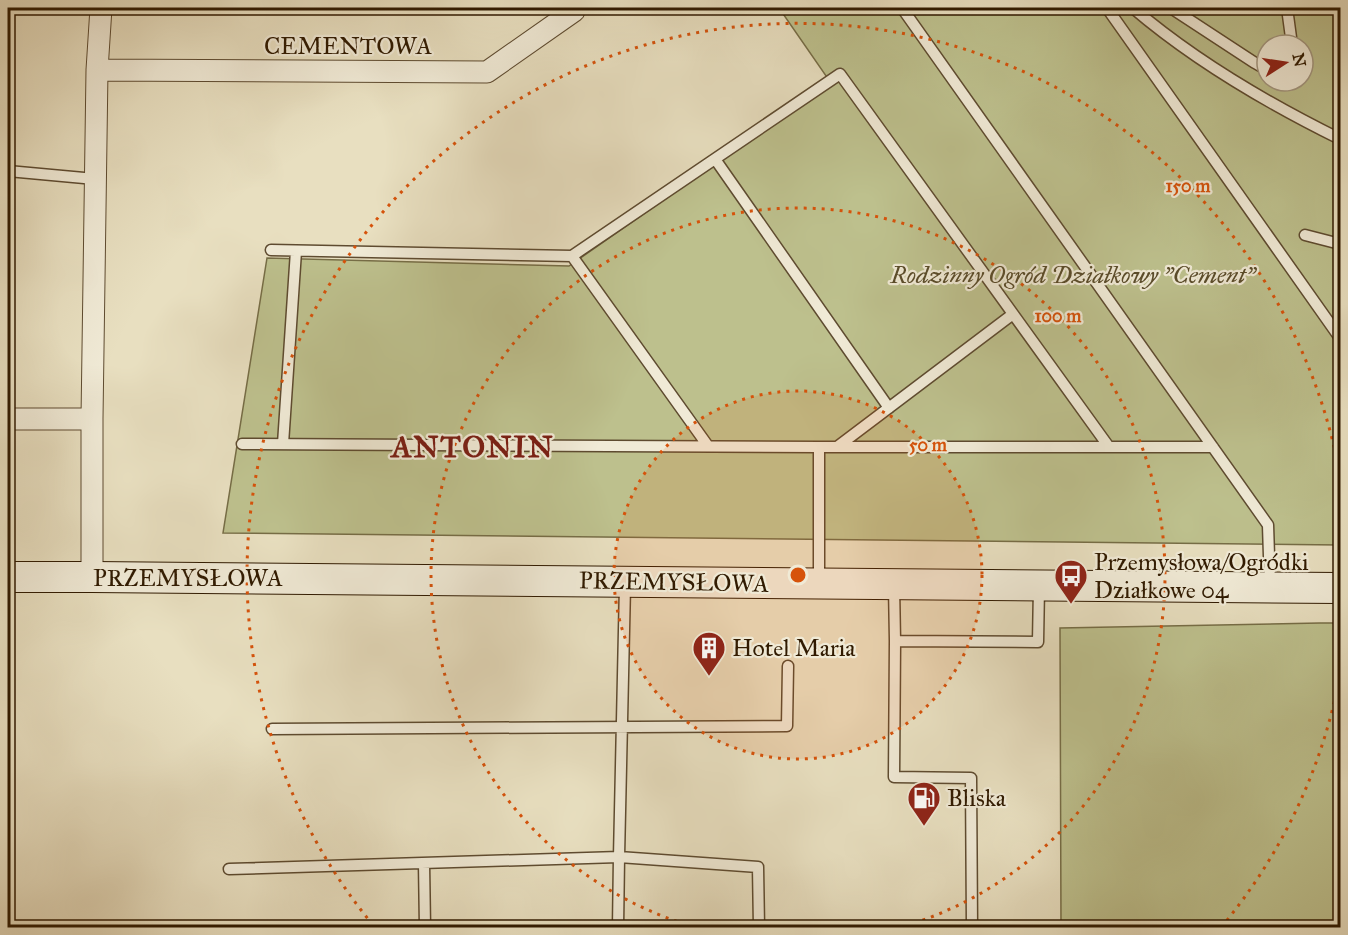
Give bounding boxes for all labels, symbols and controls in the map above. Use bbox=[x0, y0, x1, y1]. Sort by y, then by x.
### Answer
street label: CEMENTOWA bbox=[264, 31, 432, 61]
north arrow bbox=[1255, 33, 1315, 93]
text: N bbox=[1288, 51, 1310, 69]
text: 150 m bbox=[1166, 175, 1211, 197]
park label: Rodzinny Ogród Działkowy "Cement" bbox=[890, 260, 1258, 290]
text: 100 m bbox=[1035, 305, 1082, 327]
district label: ANTONIN bbox=[390, 429, 554, 465]
text: 50 m bbox=[909, 434, 948, 456]
place label: Przemysłowa/Ogródki Działkowe 04 bbox=[1094, 547, 1309, 605]
bus stop icon: Przemysłowa/Ogródki Działkowe 04 bbox=[1053, 558, 1089, 605]
street label: PRZEMYSŁOWA bbox=[93, 563, 283, 593]
street label: PRZEMYSŁOWA bbox=[579, 565, 769, 599]
centre of rings bbox=[788, 565, 808, 585]
building icon: Hotel Maria bbox=[691, 630, 727, 677]
place label: Hotel Maria bbox=[732, 633, 856, 663]
fuel station icon: Bliska bbox=[906, 780, 942, 827]
place label: Bliska bbox=[947, 783, 1007, 813]

